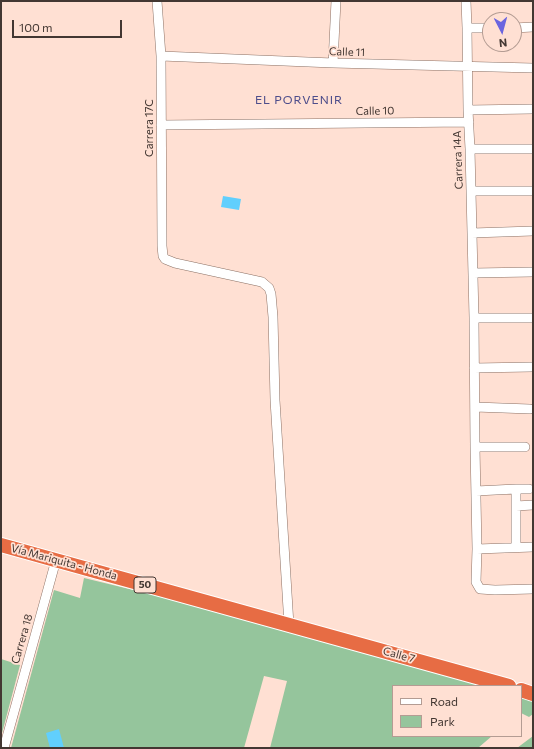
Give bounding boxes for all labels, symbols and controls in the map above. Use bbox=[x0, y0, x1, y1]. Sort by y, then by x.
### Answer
scale bar bbox=[14, 12, 124, 38]
north arrow bbox=[482, 12, 522, 52]
text: 100 m bbox=[19, 20, 53, 34]
text: N bbox=[498, 37, 508, 50]
street label: Calle 11 bbox=[329, 45, 365, 59]
district label: EL PORVENIR bbox=[255, 93, 343, 107]
street label: Carrera 17C bbox=[142, 99, 156, 157]
street label: Calle 10 bbox=[356, 104, 394, 118]
street label: Carrera 14A bbox=[450, 130, 466, 190]
street label: Vía Mariquita - Honda bbox=[10, 541, 118, 583]
road number: 50 bbox=[134, 577, 156, 593]
street label: Carrera 18 bbox=[9, 613, 35, 665]
street label: Calle 7 bbox=[382, 644, 416, 666]
legend bbox=[392, 685, 522, 737]
text: Road bbox=[430, 694, 458, 708]
text: Park bbox=[430, 714, 455, 728]

